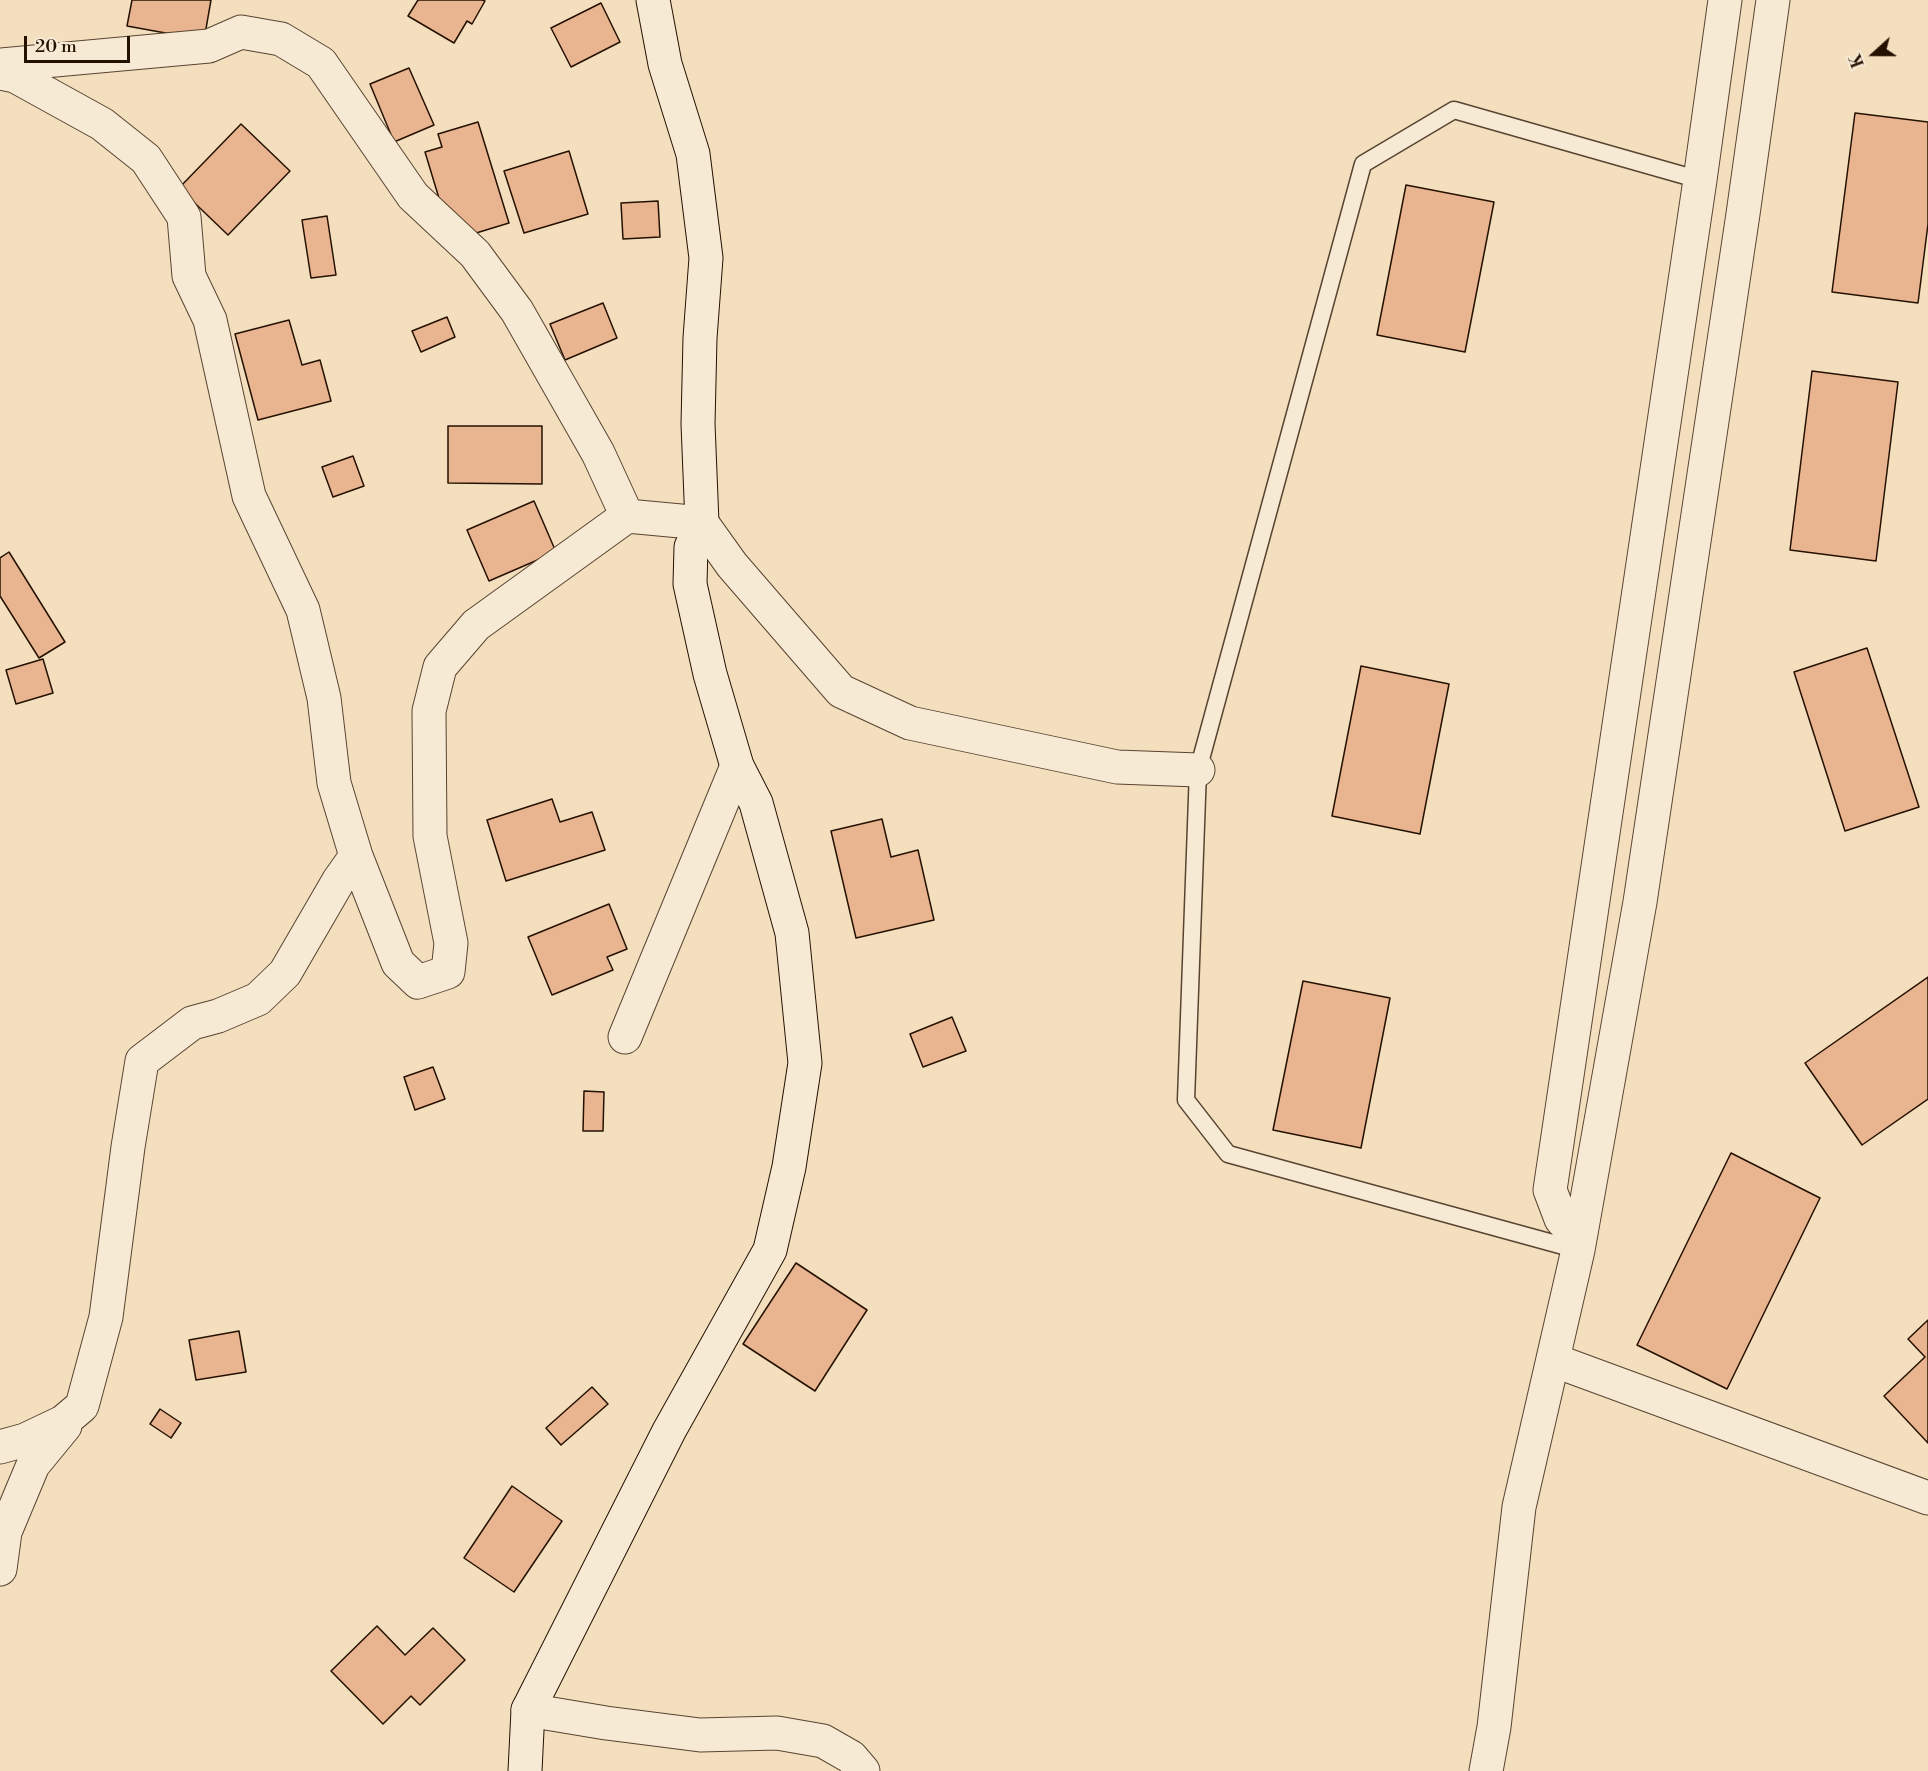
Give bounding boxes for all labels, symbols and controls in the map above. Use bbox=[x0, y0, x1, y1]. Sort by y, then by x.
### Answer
scale bar bbox=[27, 24, 134, 62]
north arrow bbox=[1844, 24, 1904, 84]
text: 20 m bbox=[35, 35, 77, 58]
text: K bbox=[1846, 51, 1869, 70]

